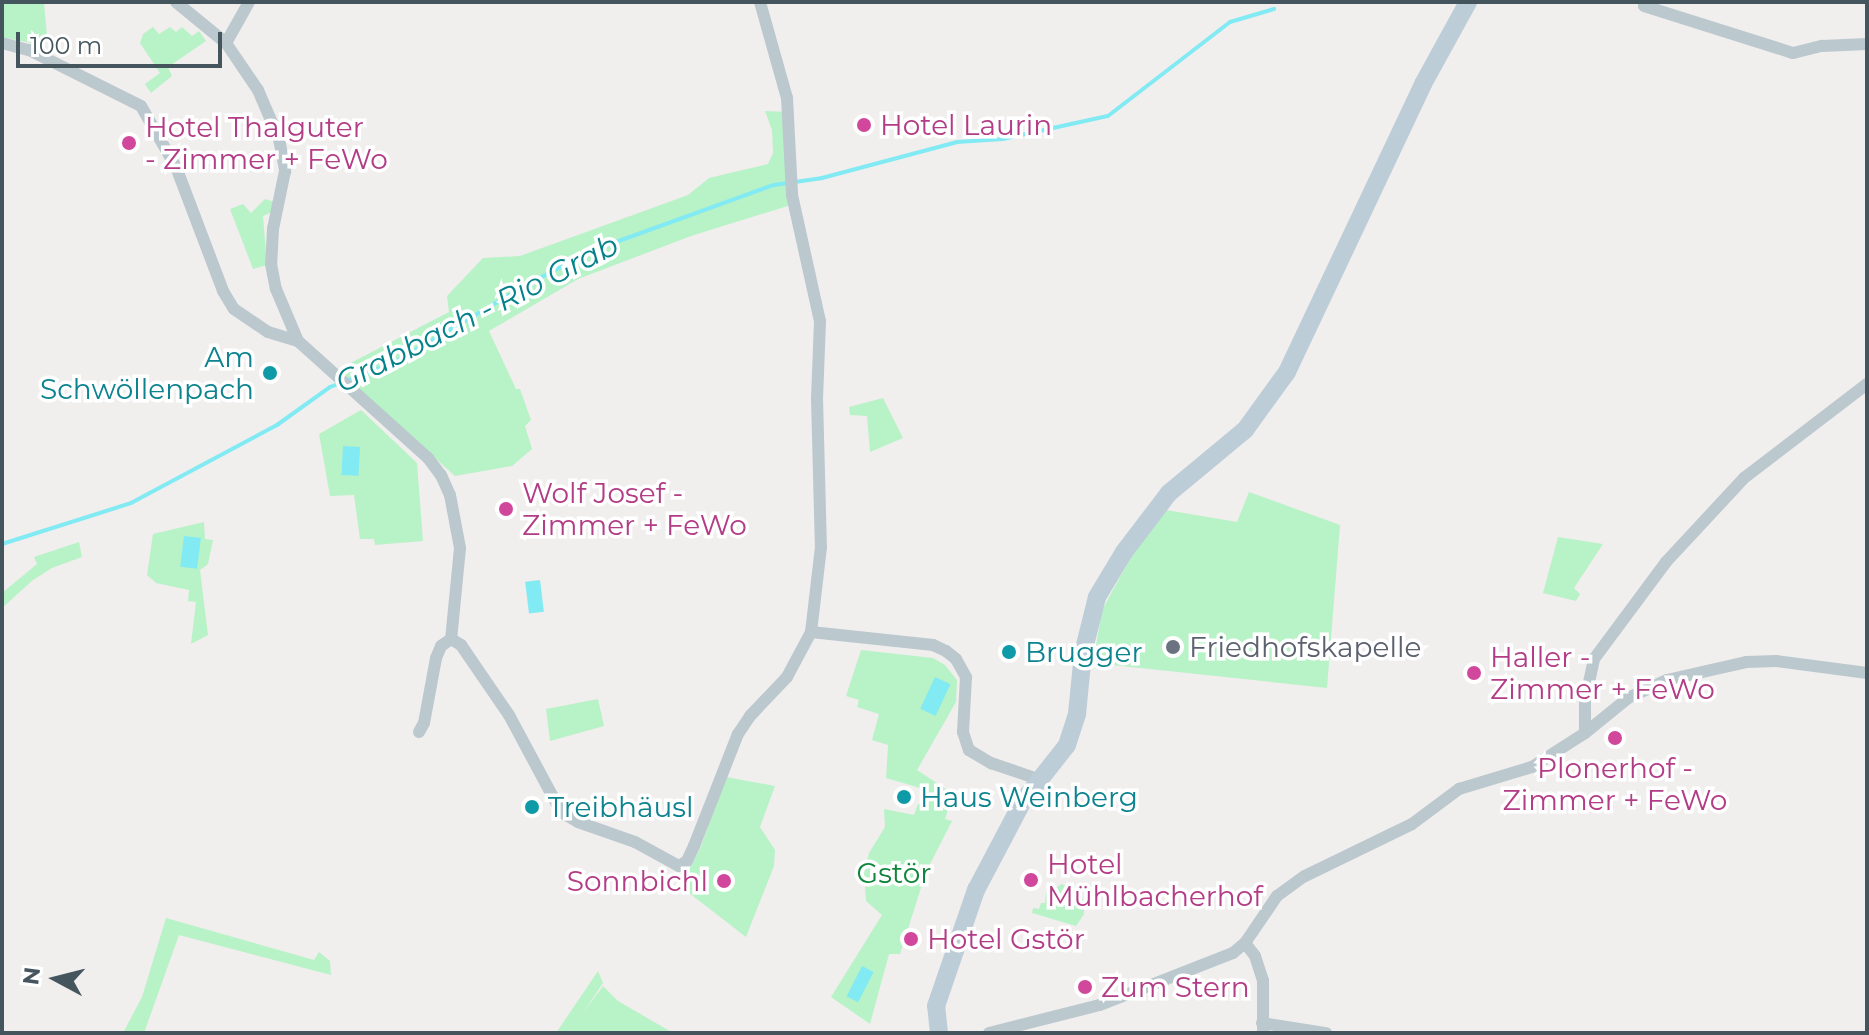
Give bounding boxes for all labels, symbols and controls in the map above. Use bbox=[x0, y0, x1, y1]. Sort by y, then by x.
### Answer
scale bar bbox=[20, 16, 226, 66]
text: 100 m bbox=[30, 31, 102, 60]
place label: Hotel Laurin bbox=[880, 108, 1052, 142]
place label: Hotel Thalguter - Zimmer + FeWo bbox=[145, 110, 388, 176]
marker: Hotel Laurin bbox=[855, 116, 873, 134]
marker: Hotel Thalguter - Zimmer + FeWo bbox=[120, 134, 138, 152]
water label: Grabbach - Rio Grab bbox=[330, 227, 624, 401]
place label: Am Schwöllenpach bbox=[40, 340, 254, 406]
marker: Am Schwöllenpach bbox=[261, 364, 279, 382]
place label: Wolf Josef - Zimmer + FeWo bbox=[522, 476, 747, 542]
marker: Wolf Josef - Zimmer + FeWo bbox=[497, 500, 515, 518]
place label: Friedhofskapelle bbox=[1189, 630, 1421, 664]
place label: Brugger bbox=[1025, 635, 1143, 669]
marker: Friedhofskapelle bbox=[1164, 638, 1182, 656]
place label: Haller - Zimmer + FeWo bbox=[1490, 640, 1715, 706]
marker: Brugger bbox=[1000, 643, 1018, 661]
marker: Haller - Zimmer + FeWo bbox=[1465, 664, 1483, 682]
marker: Plonerhof - Zimmer + FeWo bbox=[1606, 729, 1624, 747]
place label: Plonerhof - Zimmer + FeWo bbox=[1503, 751, 1727, 817]
place label: Haus Weinberg bbox=[920, 780, 1138, 814]
marker: Haus Weinberg bbox=[895, 788, 913, 806]
place label: Treibhäusl bbox=[548, 790, 693, 824]
marker: Treibhäusl bbox=[523, 798, 541, 816]
place label: Hotel Mühlbacherhof bbox=[1047, 847, 1263, 913]
park label: Gstör bbox=[857, 856, 931, 890]
place label: Sonnbichl bbox=[567, 864, 708, 898]
marker: Hotel Mühlbacherhof bbox=[1022, 871, 1040, 889]
marker: Sonnbichl bbox=[715, 872, 733, 890]
place label: Hotel Gstör bbox=[927, 922, 1085, 956]
marker: Hotel Gstör bbox=[902, 930, 920, 948]
north arrow bbox=[16, 939, 96, 1019]
text: N bbox=[17, 966, 46, 986]
place label: Zum Stern bbox=[1101, 970, 1250, 1004]
marker: Zum Stern bbox=[1076, 978, 1094, 996]

